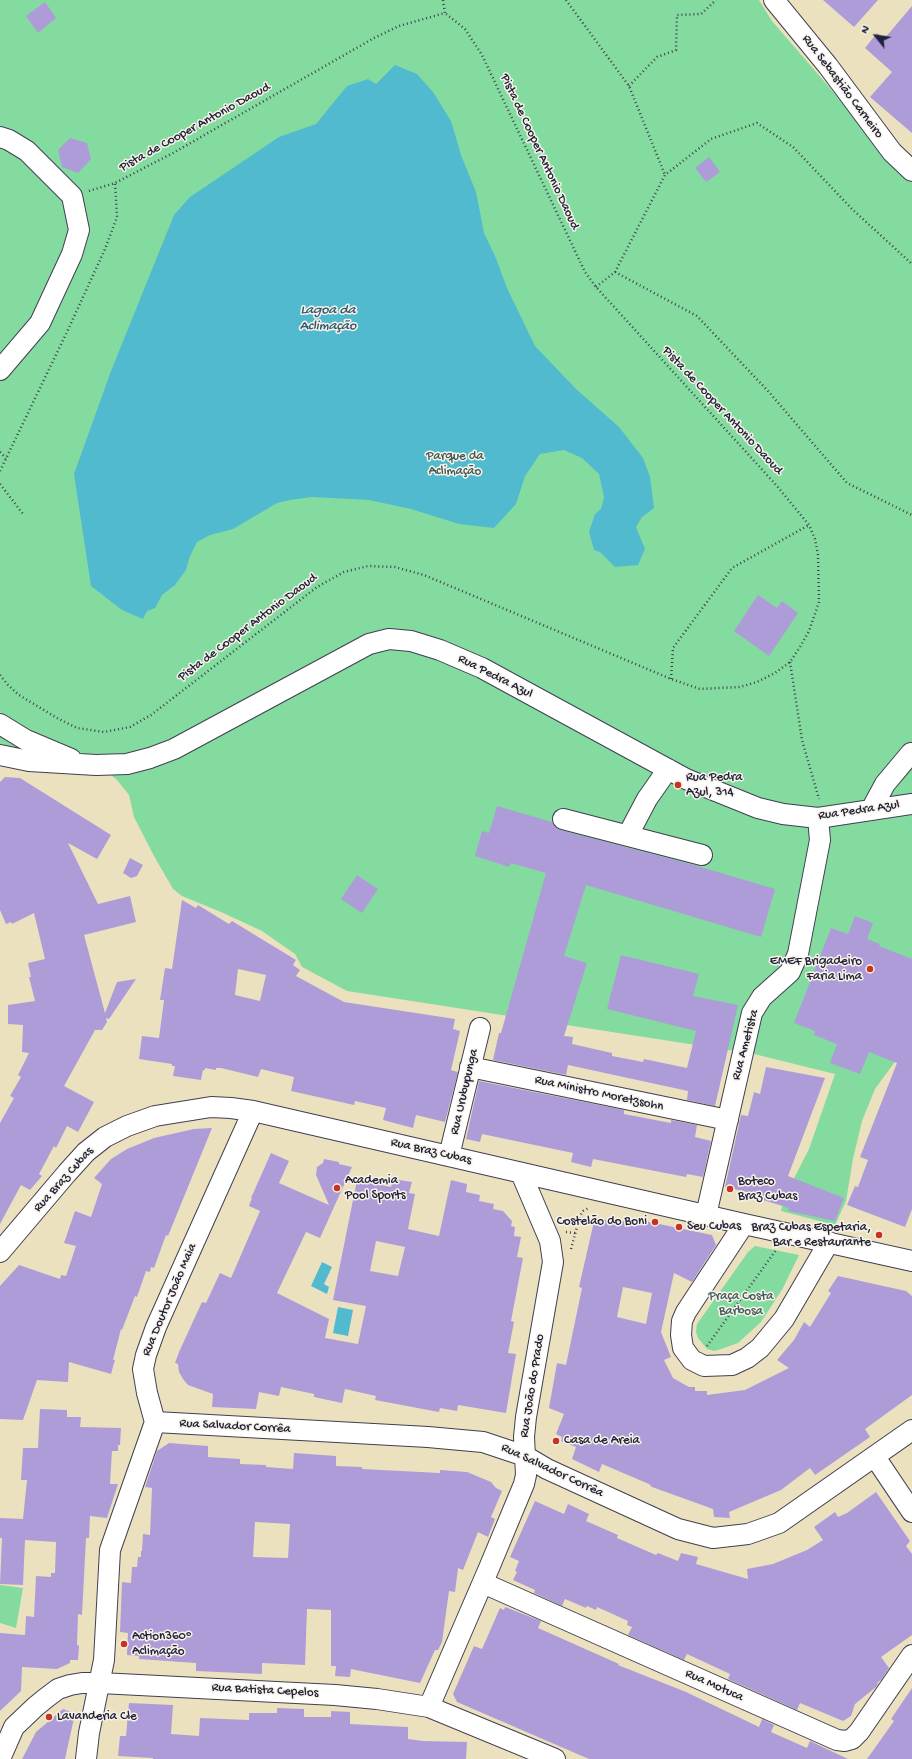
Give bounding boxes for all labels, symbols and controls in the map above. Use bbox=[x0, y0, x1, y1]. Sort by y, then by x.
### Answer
north arrow bbox=[856, 16, 896, 56]
text: N bbox=[859, 24, 873, 36]
street label: Rua Sebastião Carneiro bbox=[798, 32, 886, 142]
street label: Pista de Cooper Antonio Daoud bbox=[496, 72, 582, 232]
street label: Pista de Cooper Antonio Daoud bbox=[117, 80, 273, 176]
water label: Lagoa da Aclimação bbox=[300, 303, 356, 336]
street label: Pista de Cooper Antonio Daoud bbox=[658, 344, 786, 478]
park label: Parque da Aclimação bbox=[426, 449, 484, 480]
street label: Pista de Cooper Antonio Daoud bbox=[175, 571, 321, 685]
street label: Rua Pedra Azul bbox=[455, 651, 535, 703]
place label: Rua Pedra Azul, 314 bbox=[686, 770, 743, 801]
marker: Rua Pedra Azul, 314 bbox=[673, 780, 683, 790]
street label: Rua Pedra Azul bbox=[817, 798, 901, 824]
place label: EMEF Brigadeiro Faria Lima bbox=[770, 954, 862, 985]
marker: EMEF Brigadeiro Faria Lima bbox=[865, 964, 875, 974]
street label: Rua Ametista bbox=[729, 1008, 763, 1082]
street label: Rua Urubupunga bbox=[448, 1048, 482, 1136]
street label: Rua Ministro Moretzsohn bbox=[533, 1073, 665, 1115]
street label: Rua Braz Cubas bbox=[389, 1135, 473, 1169]
street label: Rua Braz Cubas bbox=[31, 1144, 97, 1216]
place label: Academia Pool Sports bbox=[345, 1173, 405, 1204]
place label: Boteco Braz Cubas bbox=[738, 1174, 797, 1205]
marker: Academia Pool Sports bbox=[332, 1183, 342, 1193]
marker: Boteco Braz Cubas bbox=[725, 1184, 735, 1194]
place label: Costelão do Boni bbox=[557, 1214, 647, 1230]
marker: Costelão do Boni bbox=[650, 1217, 660, 1227]
place label: Seu Cubas bbox=[687, 1219, 741, 1235]
place label: Braz Cubas Espetaria, Bar e Restaurante bbox=[751, 1220, 871, 1251]
marker: Seu Cubas bbox=[674, 1222, 684, 1232]
marker: Braz Cubas Espetaria, Bar e Restaurante bbox=[874, 1230, 884, 1240]
street label: Rua Doutor João Maia bbox=[139, 1241, 201, 1359]
park label: Praça Costa Barbosa bbox=[709, 1289, 773, 1320]
street label: Rua João do Prado bbox=[517, 1333, 549, 1439]
street label: Rua Salvador Corrêa bbox=[179, 1416, 291, 1438]
place label: Casa de Areia bbox=[564, 1433, 640, 1449]
marker: Casa de Areia bbox=[551, 1436, 561, 1446]
street label: Rua Salvador Corrêa bbox=[498, 1440, 606, 1502]
place label: Action360º Aclimação bbox=[132, 1629, 191, 1660]
marker: Action360º Aclimação bbox=[119, 1639, 129, 1649]
street label: Rua Motuca bbox=[682, 1666, 746, 1706]
street label: Rua Batista Cepelos bbox=[211, 1680, 319, 1702]
place label: Lavanderia Cle bbox=[57, 1709, 137, 1725]
marker: Lavanderia Cle bbox=[44, 1712, 54, 1722]

